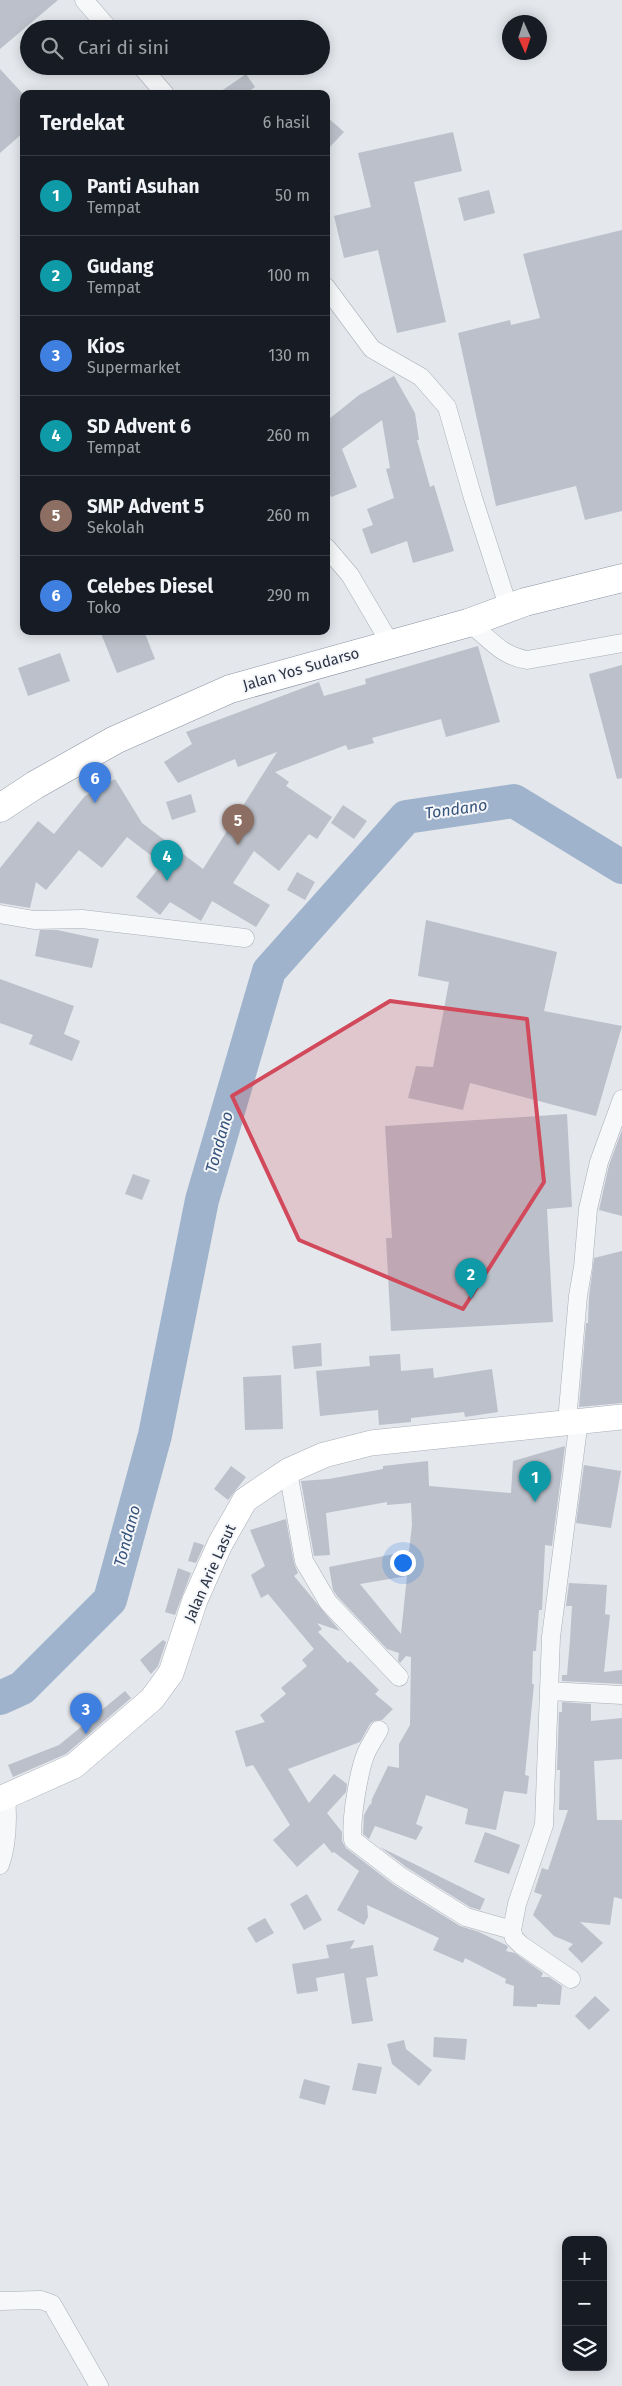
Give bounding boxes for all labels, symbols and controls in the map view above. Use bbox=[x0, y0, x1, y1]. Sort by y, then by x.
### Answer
north arrow bbox=[502, 15, 547, 60]
search box bbox=[20, 20, 330, 75]
icon: search bbox=[38, 34, 66, 62]
text: Cari di sini bbox=[78, 36, 169, 59]
text: Terdekat bbox=[40, 110, 125, 136]
text: 6 hasil bbox=[263, 113, 310, 132]
text: Panti Asuhan bbox=[87, 175, 200, 198]
text: 1 bbox=[52, 186, 60, 205]
text: 50 m bbox=[275, 186, 310, 205]
text: Tempat bbox=[87, 198, 141, 217]
text: Gudang bbox=[87, 255, 153, 278]
text: 2 bbox=[52, 266, 60, 285]
text: 100 m bbox=[267, 266, 310, 285]
text: Tempat bbox=[87, 278, 141, 297]
text: Kios bbox=[87, 335, 125, 358]
text: 3 bbox=[52, 346, 60, 365]
text: 130 m bbox=[268, 346, 310, 365]
text: Supermarket bbox=[87, 358, 181, 377]
text: SD Advent 6 bbox=[87, 415, 191, 438]
text: 4 bbox=[51, 426, 61, 445]
text: 260 m bbox=[267, 426, 310, 445]
text: Tempat bbox=[87, 438, 141, 457]
text: SMP Advent 5 bbox=[87, 495, 204, 518]
text: 5 bbox=[52, 506, 60, 525]
text: 260 m bbox=[267, 506, 310, 525]
text: Sekolah bbox=[87, 518, 145, 537]
text: Celebes Diesel bbox=[87, 575, 213, 598]
text: 6 bbox=[51, 586, 61, 605]
text: 290 m bbox=[267, 586, 310, 605]
text: Toko bbox=[87, 598, 121, 617]
street label: Jalan Yos Sudarso bbox=[241, 644, 361, 694]
pin: 6 bbox=[79, 762, 111, 803]
water label: Tondano bbox=[424, 795, 488, 823]
pin: 5 bbox=[222, 804, 254, 845]
pin: 4 bbox=[151, 840, 183, 881]
water label: Tondano bbox=[201, 1109, 237, 1175]
pin: 2 bbox=[455, 1258, 487, 1299]
pin: 1 bbox=[519, 1461, 551, 1502]
water label: Tondano bbox=[110, 1503, 144, 1569]
street label: Jalan Arie Lasut bbox=[180, 1521, 240, 1625]
your location bbox=[390, 1550, 416, 1576]
pin: 3 bbox=[70, 1693, 102, 1734]
map controls bbox=[562, 2236, 607, 2371]
button: + bbox=[562, 2236, 607, 2281]
button: − bbox=[562, 2281, 607, 2326]
button: layers bbox=[562, 2326, 607, 2371]

